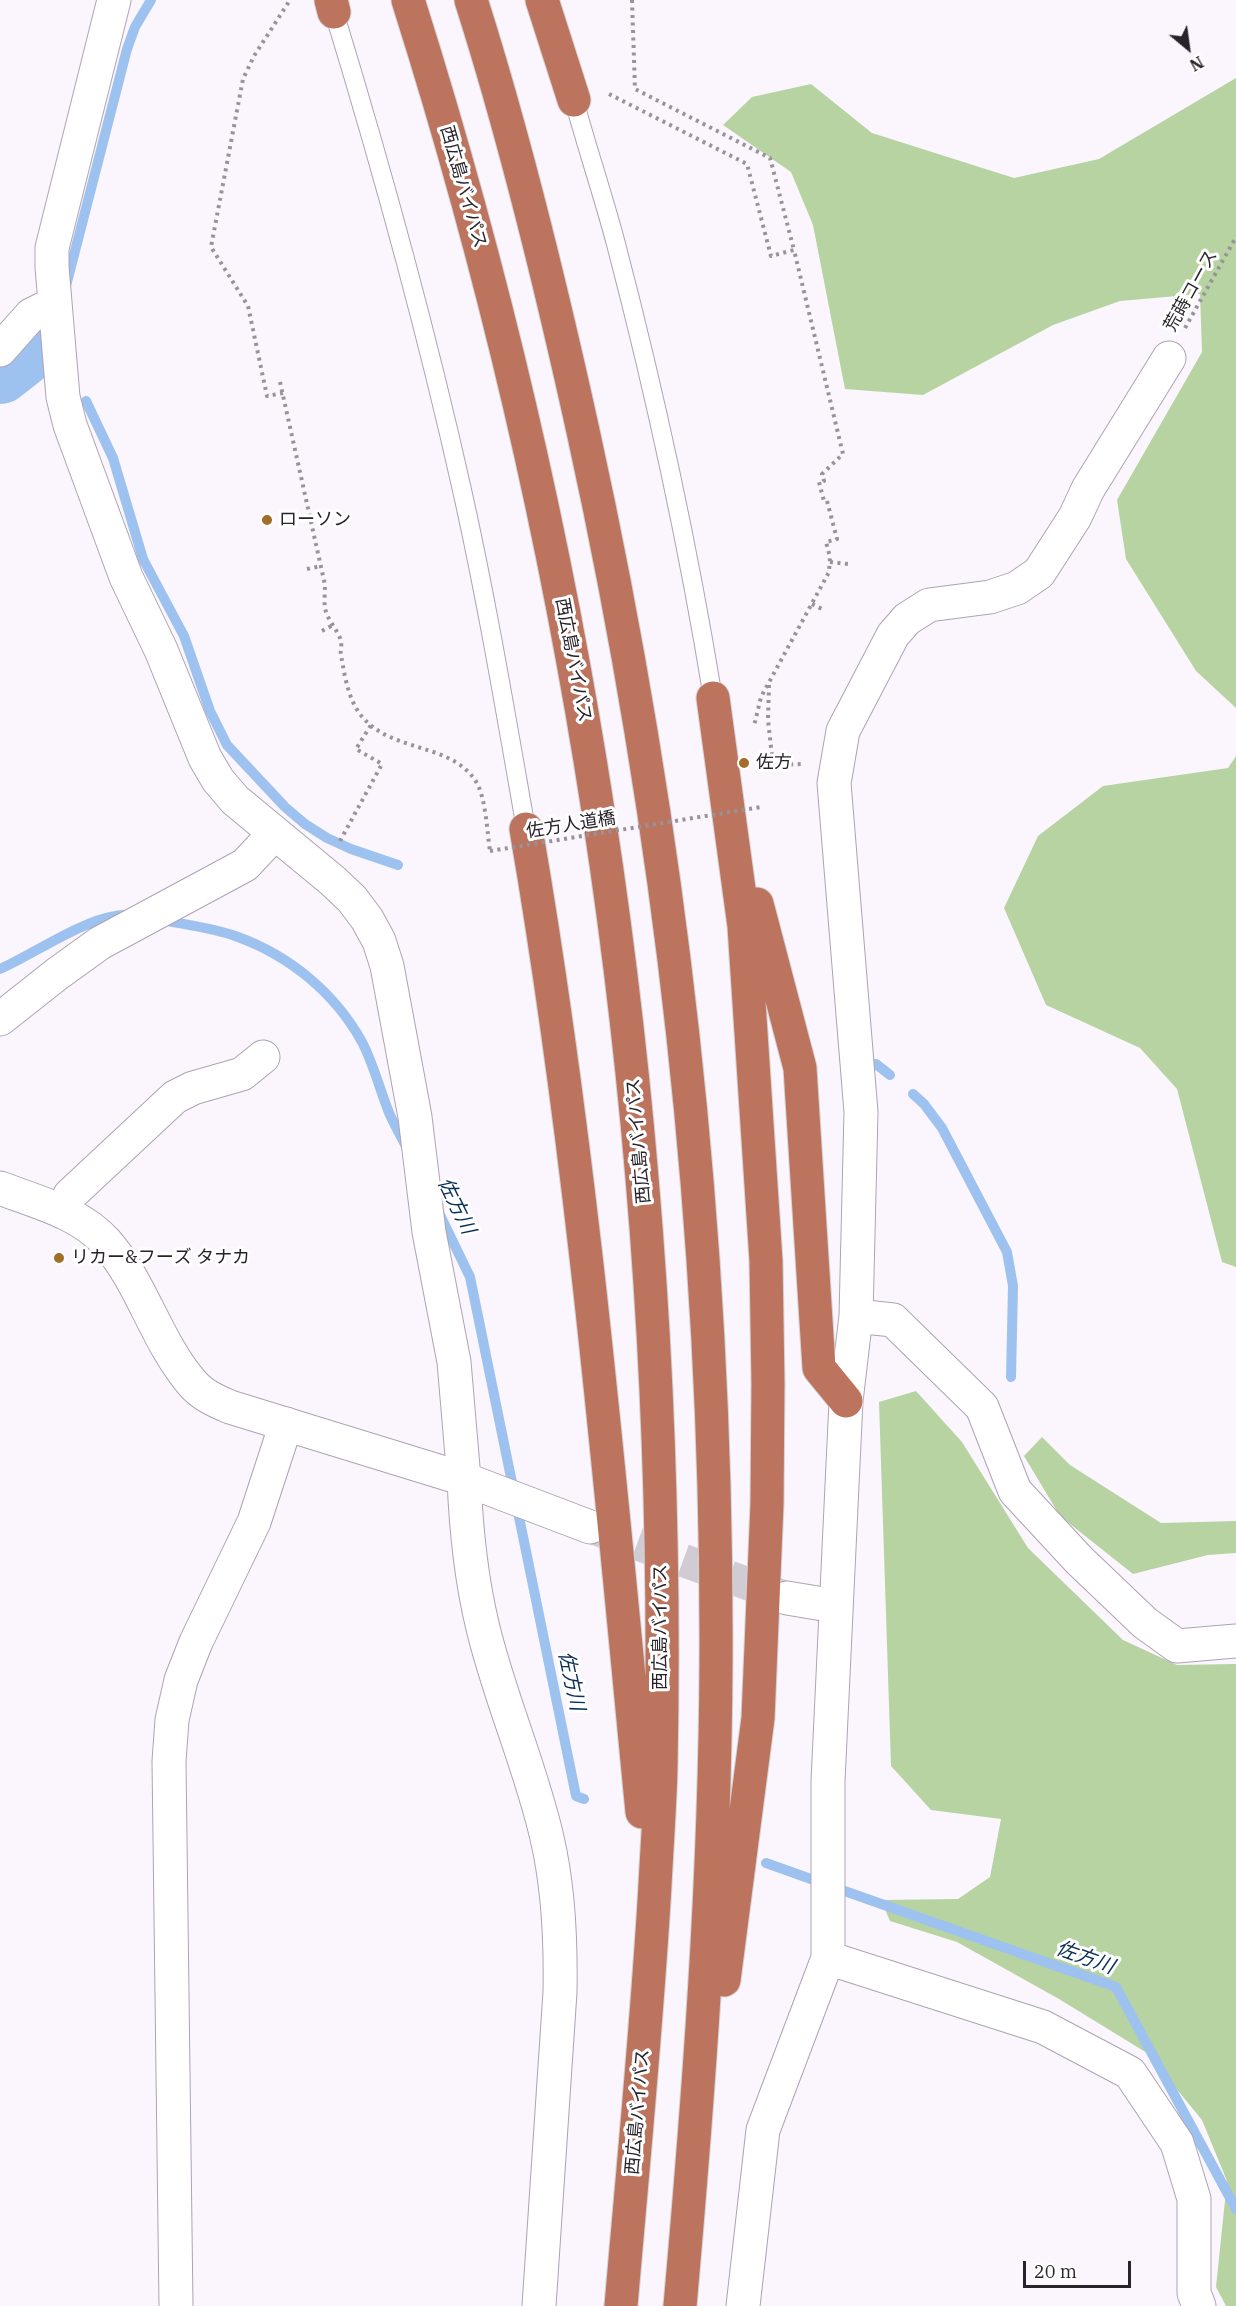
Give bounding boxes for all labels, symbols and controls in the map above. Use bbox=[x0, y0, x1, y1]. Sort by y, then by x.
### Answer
north arrow bbox=[1158, 18, 1218, 78]
text: N bbox=[1186, 52, 1207, 76]
street label: 西広島バイパス bbox=[435, 123, 491, 251]
street label: 荒蒔コース bbox=[1160, 246, 1222, 336]
place label: ローソン bbox=[279, 509, 351, 531]
marker: ローソン bbox=[260, 513, 274, 527]
street label: 西広島バイパス bbox=[550, 596, 596, 724]
place label: 佐方 bbox=[756, 752, 792, 774]
marker: 佐方 bbox=[737, 756, 751, 770]
street label: 佐方人道橋 bbox=[525, 807, 617, 843]
street label: 西広島バイパス bbox=[623, 1077, 655, 1205]
water label: 佐方川 bbox=[432, 1174, 480, 1238]
place label: リカー&フーズ タナカ bbox=[71, 1247, 250, 1269]
marker: リカー&フーズ タナカ bbox=[52, 1251, 66, 1265]
street label: 西広島バイパス bbox=[650, 1564, 672, 1690]
water label: 佐方川 bbox=[553, 1649, 589, 1713]
water label: 佐方川 bbox=[1053, 1936, 1117, 1980]
street label: 西広島バイパス bbox=[622, 2048, 654, 2176]
scale bar bbox=[1026, 2249, 1134, 2287]
text: 20 m bbox=[1034, 2260, 1077, 2283]

